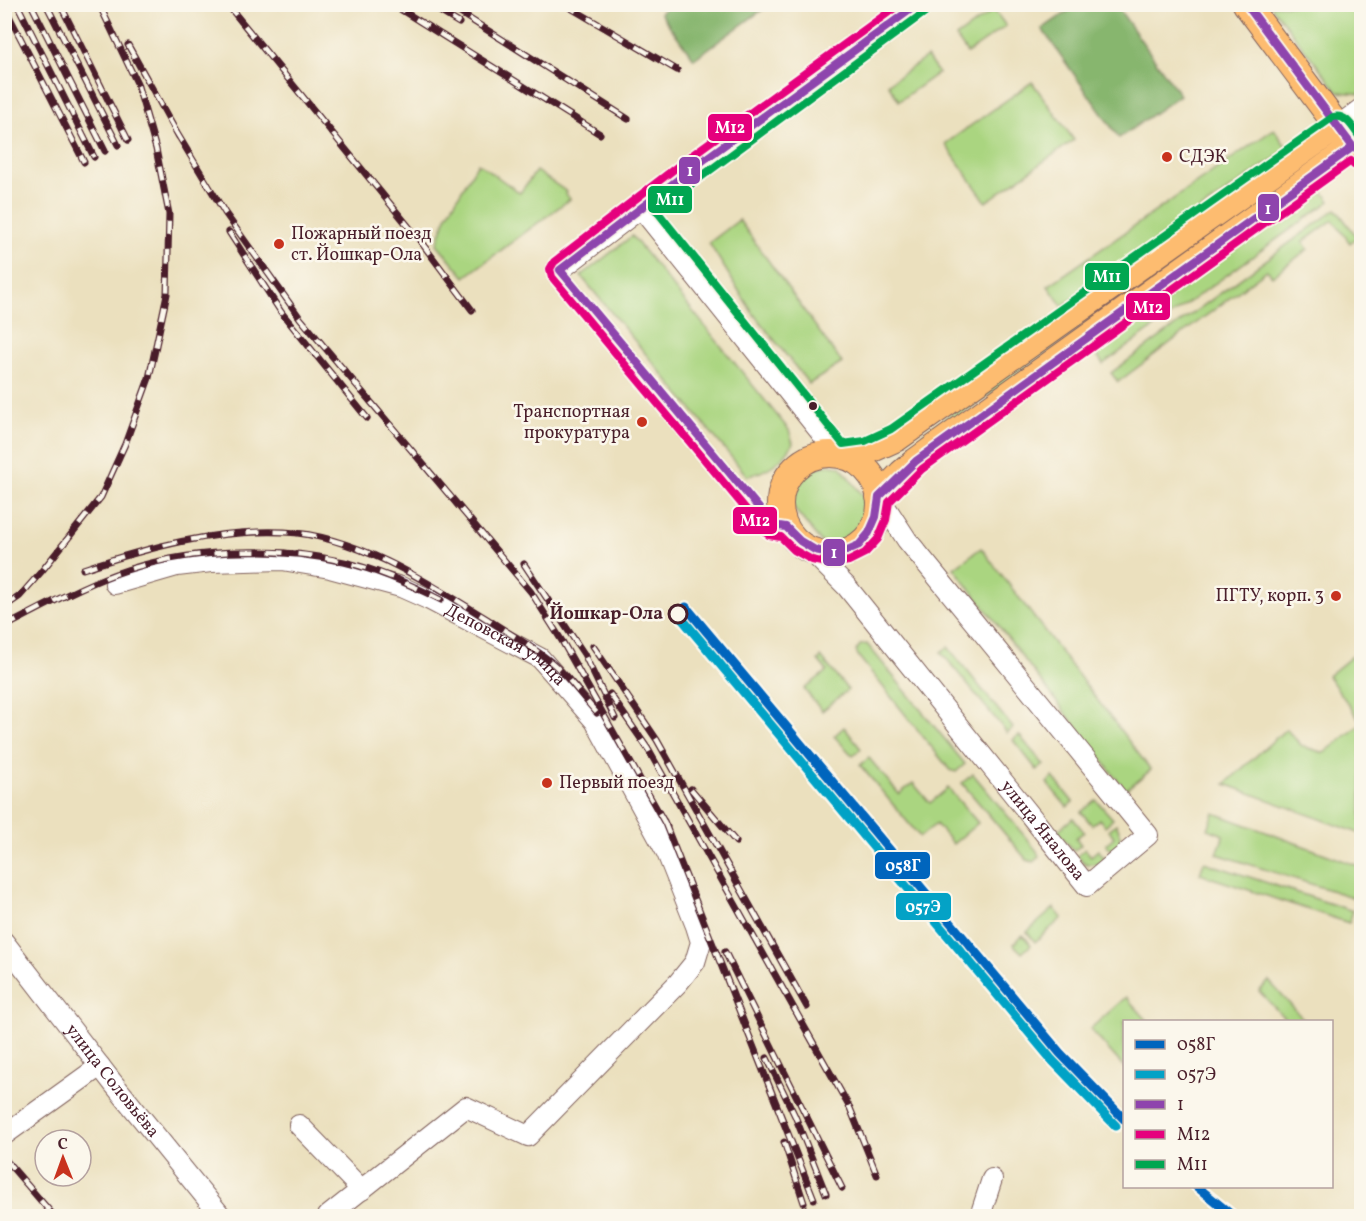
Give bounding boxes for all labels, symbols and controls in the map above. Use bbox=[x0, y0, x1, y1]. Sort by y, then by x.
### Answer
line badge: М12 bbox=[707, 113, 753, 142]
text: М12 bbox=[715, 118, 745, 140]
place label: СДЭК bbox=[1179, 145, 1227, 170]
marker: СДЭК bbox=[1160, 150, 1174, 164]
line badge: 1 bbox=[678, 156, 701, 185]
text: 1 bbox=[687, 161, 693, 183]
line badge: М11 bbox=[647, 185, 693, 214]
text: М11 bbox=[656, 190, 684, 212]
line badge: 1 bbox=[1257, 193, 1280, 222]
text: 1 bbox=[1265, 199, 1271, 221]
place label: Пожарный поезд ст. Йошкар-Ола bbox=[291, 222, 431, 268]
marker: Пожарный поезд ст. Йошкар-Ола bbox=[272, 237, 286, 251]
line badge: М11 bbox=[1084, 262, 1130, 291]
text: М11 bbox=[1093, 267, 1121, 289]
line badge: М12 bbox=[1125, 292, 1171, 321]
text: М12 bbox=[1133, 298, 1163, 320]
place label: Транспортная прокуратура bbox=[513, 400, 630, 446]
unlabelled marker bbox=[807, 400, 819, 412]
marker: Транспортная прокуратура bbox=[635, 415, 649, 429]
line badge: М12 bbox=[732, 506, 778, 535]
text: М12 bbox=[740, 511, 770, 533]
line badge: 1 bbox=[822, 538, 846, 567]
text: 1 bbox=[831, 543, 837, 565]
place label: ПГТУ, корп. 3 bbox=[1215, 584, 1324, 609]
marker: ПГТУ, корп. 3 bbox=[1329, 589, 1343, 603]
street label: Деповская улица bbox=[440, 597, 572, 692]
place label: Йошкар-Ола bbox=[550, 601, 663, 627]
marker: Йошкар-Ола bbox=[668, 604, 688, 624]
place label: Первый поезд bbox=[559, 771, 674, 796]
street label: улица Яналова bbox=[994, 775, 1091, 886]
marker: Первый поезд bbox=[540, 776, 554, 790]
line badge: 058Г bbox=[874, 851, 931, 880]
text: 058Г bbox=[885, 856, 921, 878]
line badge: 057Э bbox=[895, 892, 952, 921]
text: 057Э bbox=[905, 897, 941, 919]
street label: улица Соловьёва bbox=[59, 1019, 165, 1143]
legend bbox=[1123, 1020, 1333, 1188]
text: 058Г bbox=[1177, 1033, 1216, 1058]
text: 057Э bbox=[1177, 1063, 1216, 1088]
text: 1 bbox=[1177, 1093, 1184, 1118]
text: М12 bbox=[1177, 1123, 1210, 1148]
north arrow bbox=[33, 1128, 93, 1188]
text: С bbox=[57, 1134, 68, 1156]
text: М11 bbox=[1177, 1153, 1208, 1178]

